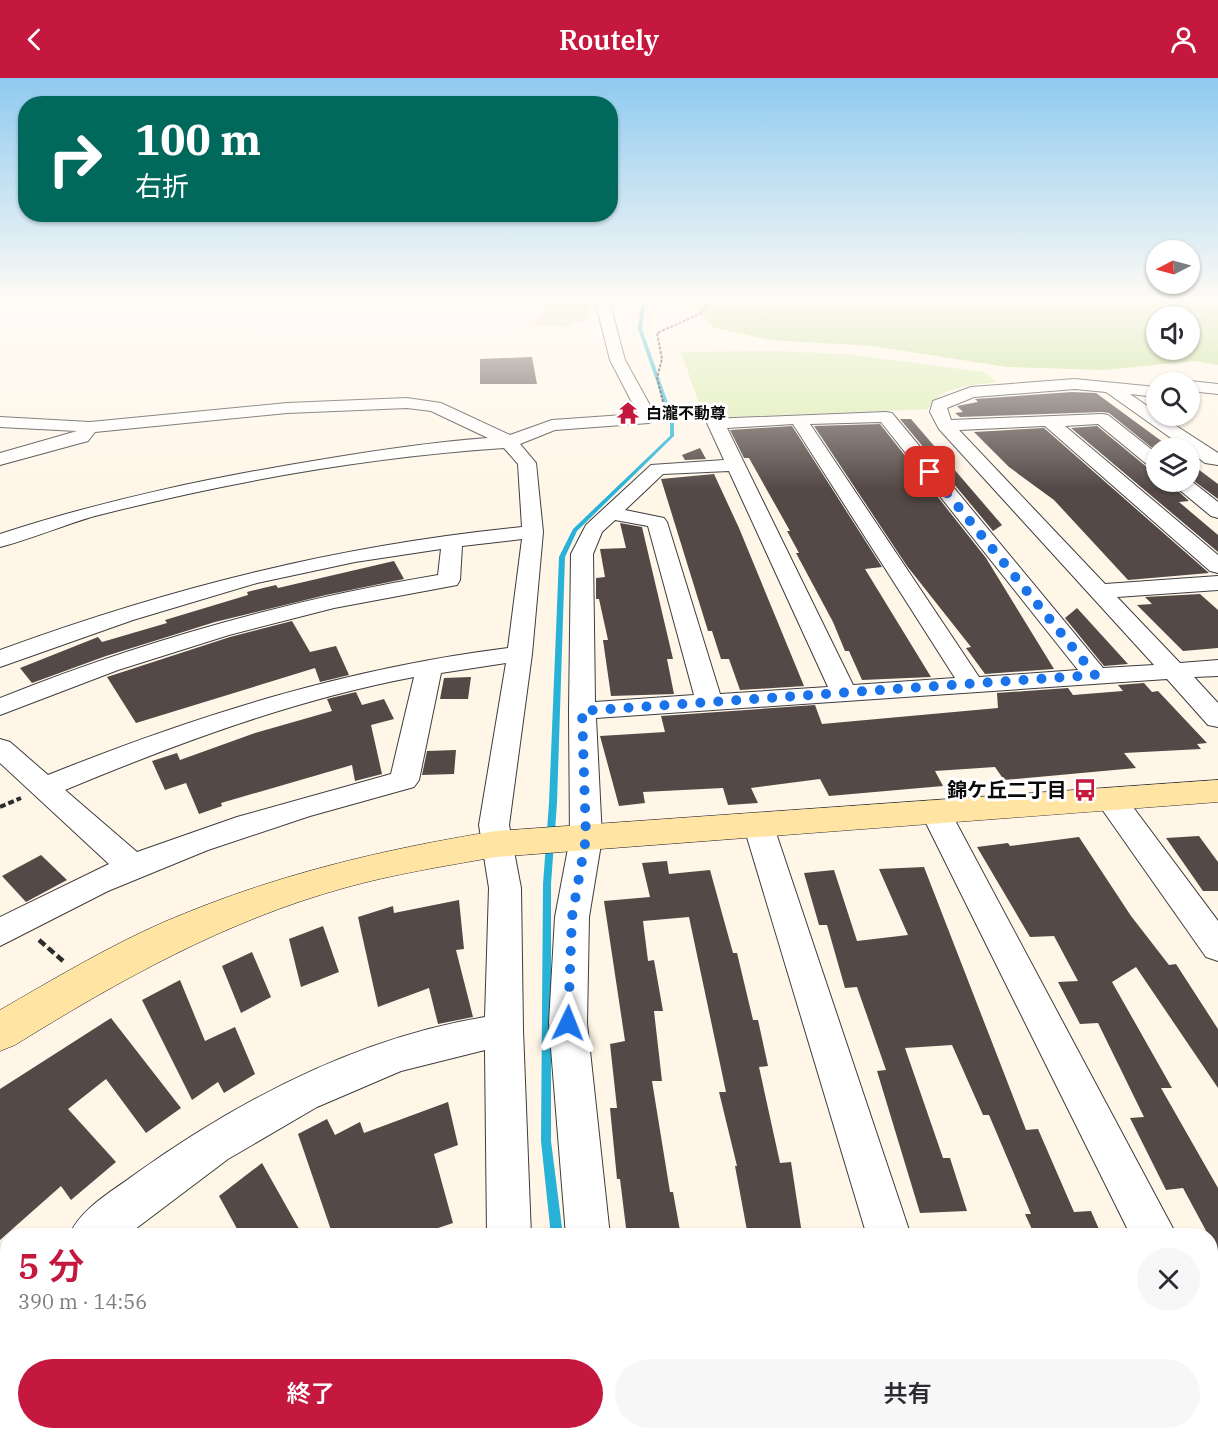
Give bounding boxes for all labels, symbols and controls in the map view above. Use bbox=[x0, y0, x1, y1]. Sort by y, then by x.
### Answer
text: Routely bbox=[559, 22, 659, 57]
icon: back bbox=[18, 23, 51, 56]
icon: person bbox=[1167, 23, 1200, 56]
text: 100 m bbox=[135, 112, 261, 167]
icon: right bbox=[36, 120, 114, 198]
text: 右折 bbox=[135, 168, 189, 203]
north arrow bbox=[1146, 240, 1200, 294]
map controls bbox=[1146, 240, 1200, 492]
button: sound bbox=[1146, 306, 1200, 360]
button: search bbox=[1146, 372, 1200, 426]
temple icon: 白瀧不動尊 bbox=[615, 400, 641, 426]
place label: 白瀧不動尊 bbox=[646, 403, 726, 423]
button: layers bbox=[1146, 438, 1200, 492]
pin bbox=[904, 446, 955, 497]
icon: arrive bbox=[913, 455, 946, 488]
place label: 錦ケ丘二丁目 bbox=[947, 776, 1067, 803]
bus stop icon: 錦ケ丘二丁目 bbox=[1072, 777, 1098, 803]
position arrow bbox=[536, 991, 600, 1055]
text: 5 分 bbox=[18, 1242, 84, 1289]
button: close bbox=[1137, 1248, 1200, 1311]
text: 390 m · 14:56 bbox=[18, 1288, 147, 1315]
button: 終了 bbox=[18, 1359, 603, 1428]
button: 共有 bbox=[615, 1359, 1200, 1428]

